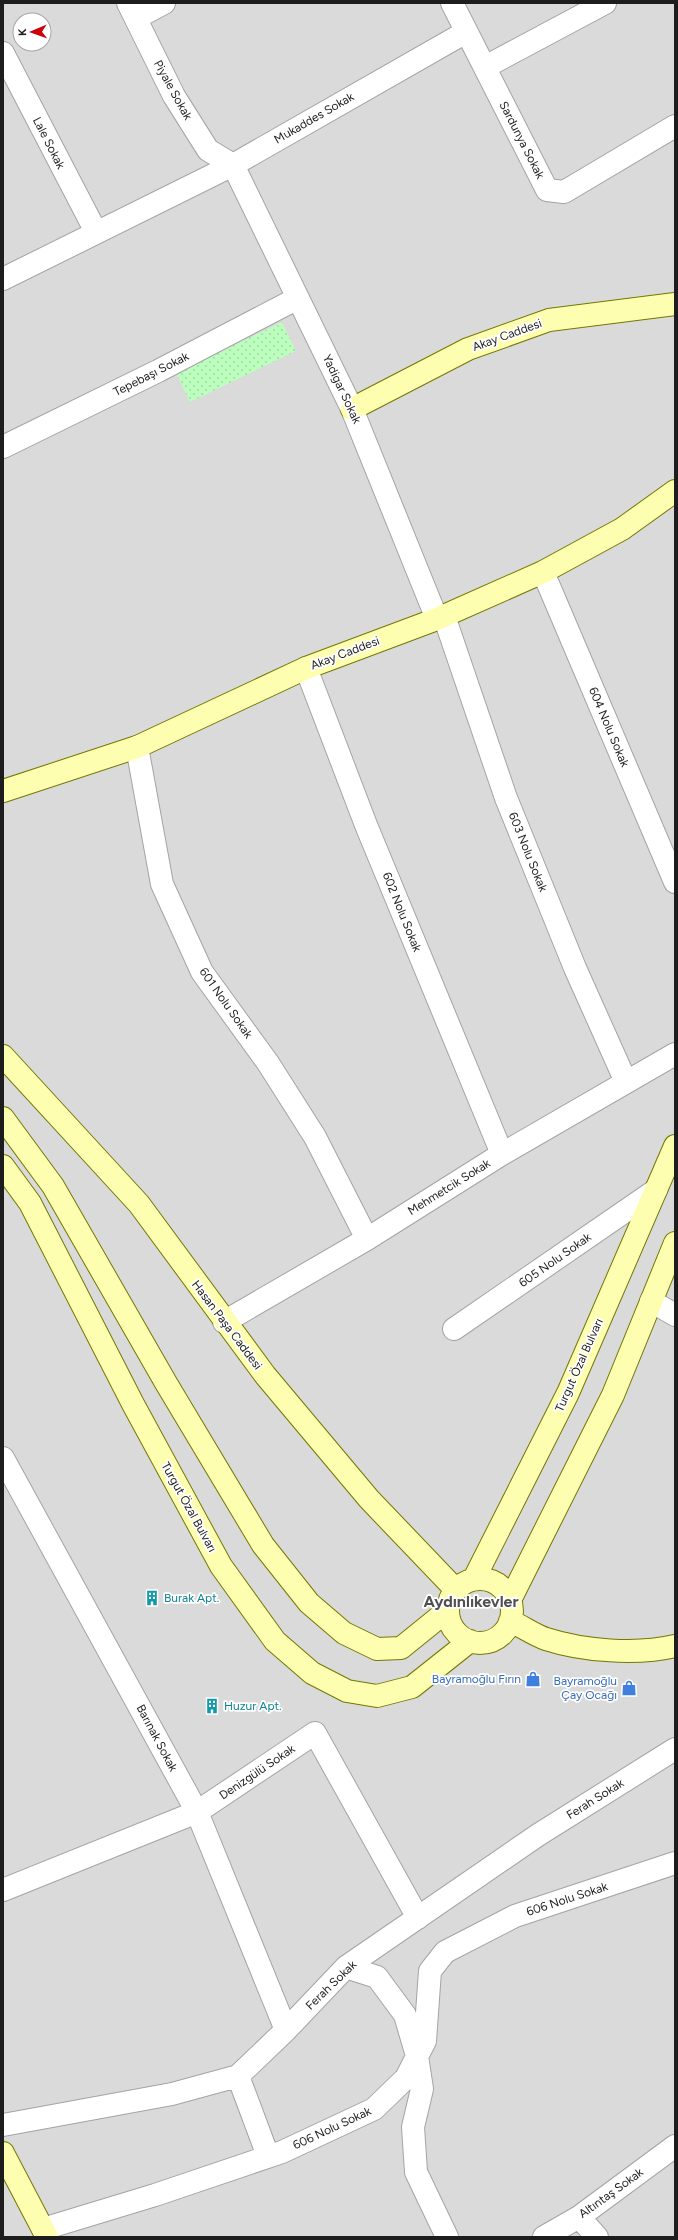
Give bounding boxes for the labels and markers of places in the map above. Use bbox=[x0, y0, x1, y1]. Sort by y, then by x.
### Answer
building icon: Burak Apt. bbox=[143, 1589, 161, 1607]
place label: Burak Apt. bbox=[164, 1591, 219, 1605]
shop icon: Bayramoğlu Fırın bbox=[524, 1670, 542, 1688]
place label: Bayramoğlu Fırın bbox=[432, 1672, 521, 1686]
place label: Bayramoğlu Çay Ocağı bbox=[554, 1674, 617, 1702]
shop icon: Bayramoğlu Çay Ocağı bbox=[620, 1679, 638, 1697]
building icon: Huzur Apt. bbox=[203, 1697, 221, 1715]
place label: Huzur Apt. bbox=[224, 1699, 282, 1713]

